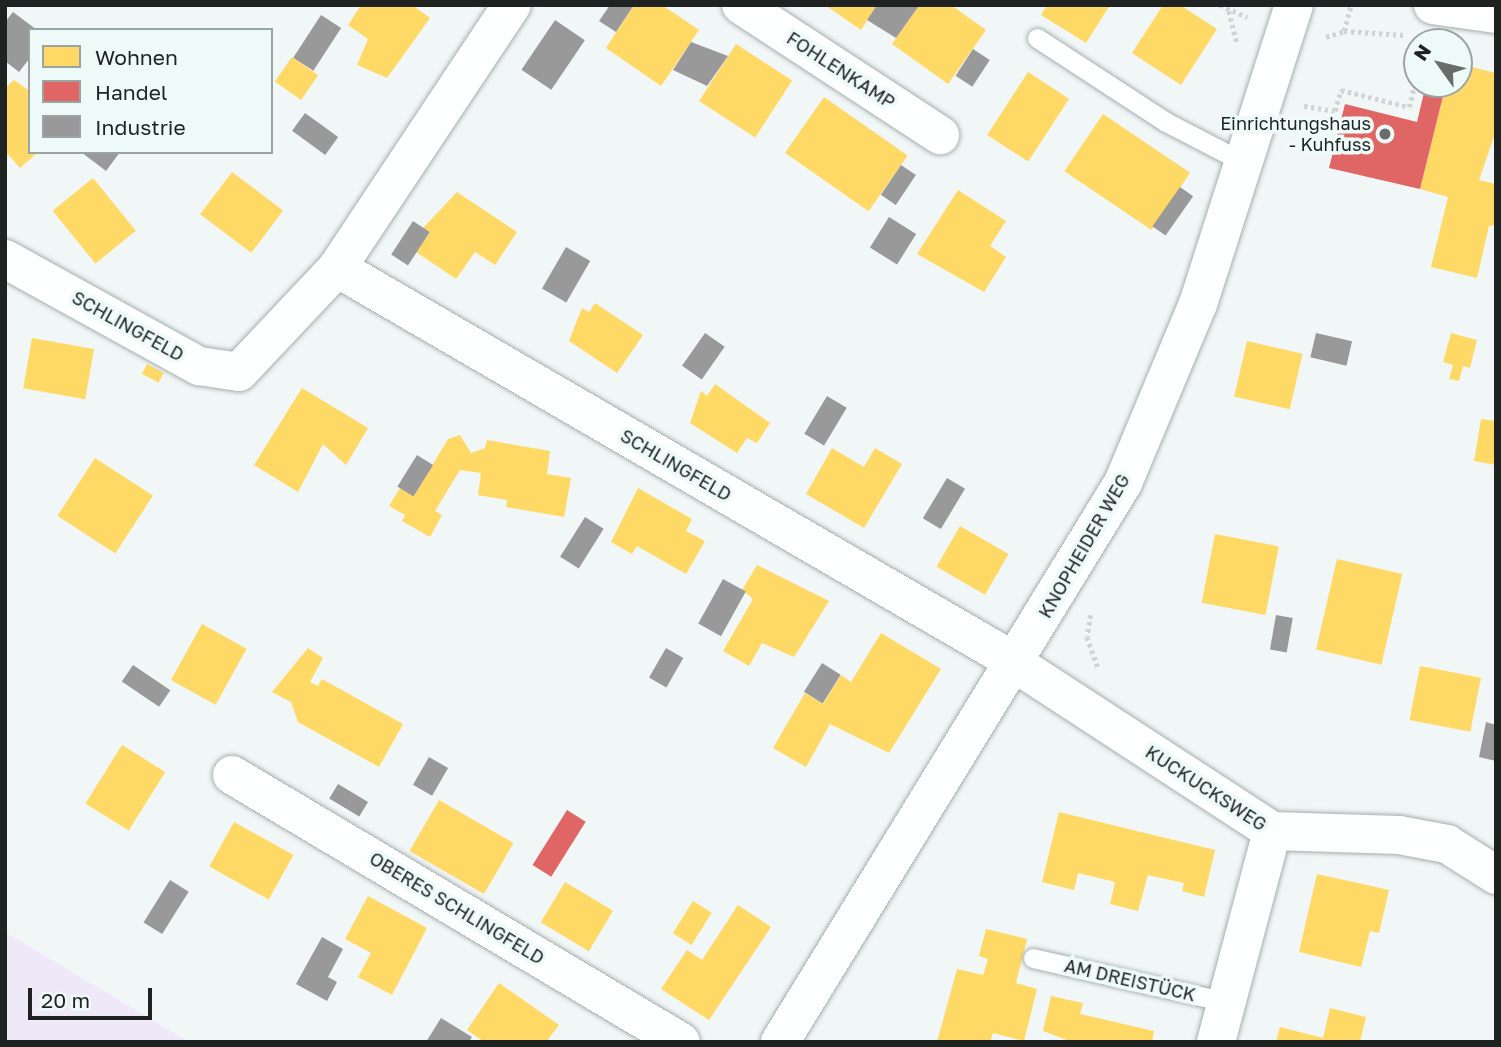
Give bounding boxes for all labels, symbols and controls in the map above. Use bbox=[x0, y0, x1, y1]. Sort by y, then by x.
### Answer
street label: FOHLENKAMP bbox=[783, 27, 899, 113]
legend bbox=[28, 28, 273, 154]
north arrow bbox=[1403, 28, 1473, 98]
text: N bbox=[1408, 40, 1435, 65]
text: Wohnen bbox=[95, 44, 178, 70]
text: Handel bbox=[95, 79, 168, 105]
place label: Einrichtungshaus - Kuhfuss bbox=[1220, 113, 1371, 156]
text: Industrie bbox=[95, 114, 186, 140]
marker: Einrichtungshaus - Kuhfuss bbox=[1377, 126, 1393, 142]
street label: SCHLINGFELD bbox=[68, 286, 188, 366]
street label: SCHLINGFELD bbox=[617, 425, 735, 505]
street label: KNOPHEIDER WEG bbox=[1034, 470, 1134, 622]
street label: KUCKUCKSWEG bbox=[1141, 741, 1271, 835]
street label: OBERES SCHLINGFELD bbox=[366, 847, 548, 969]
street label: AM DREISTÜCK bbox=[1062, 954, 1198, 1006]
scale bar bbox=[32, 974, 156, 1018]
text: 20 m bbox=[41, 987, 90, 1013]

